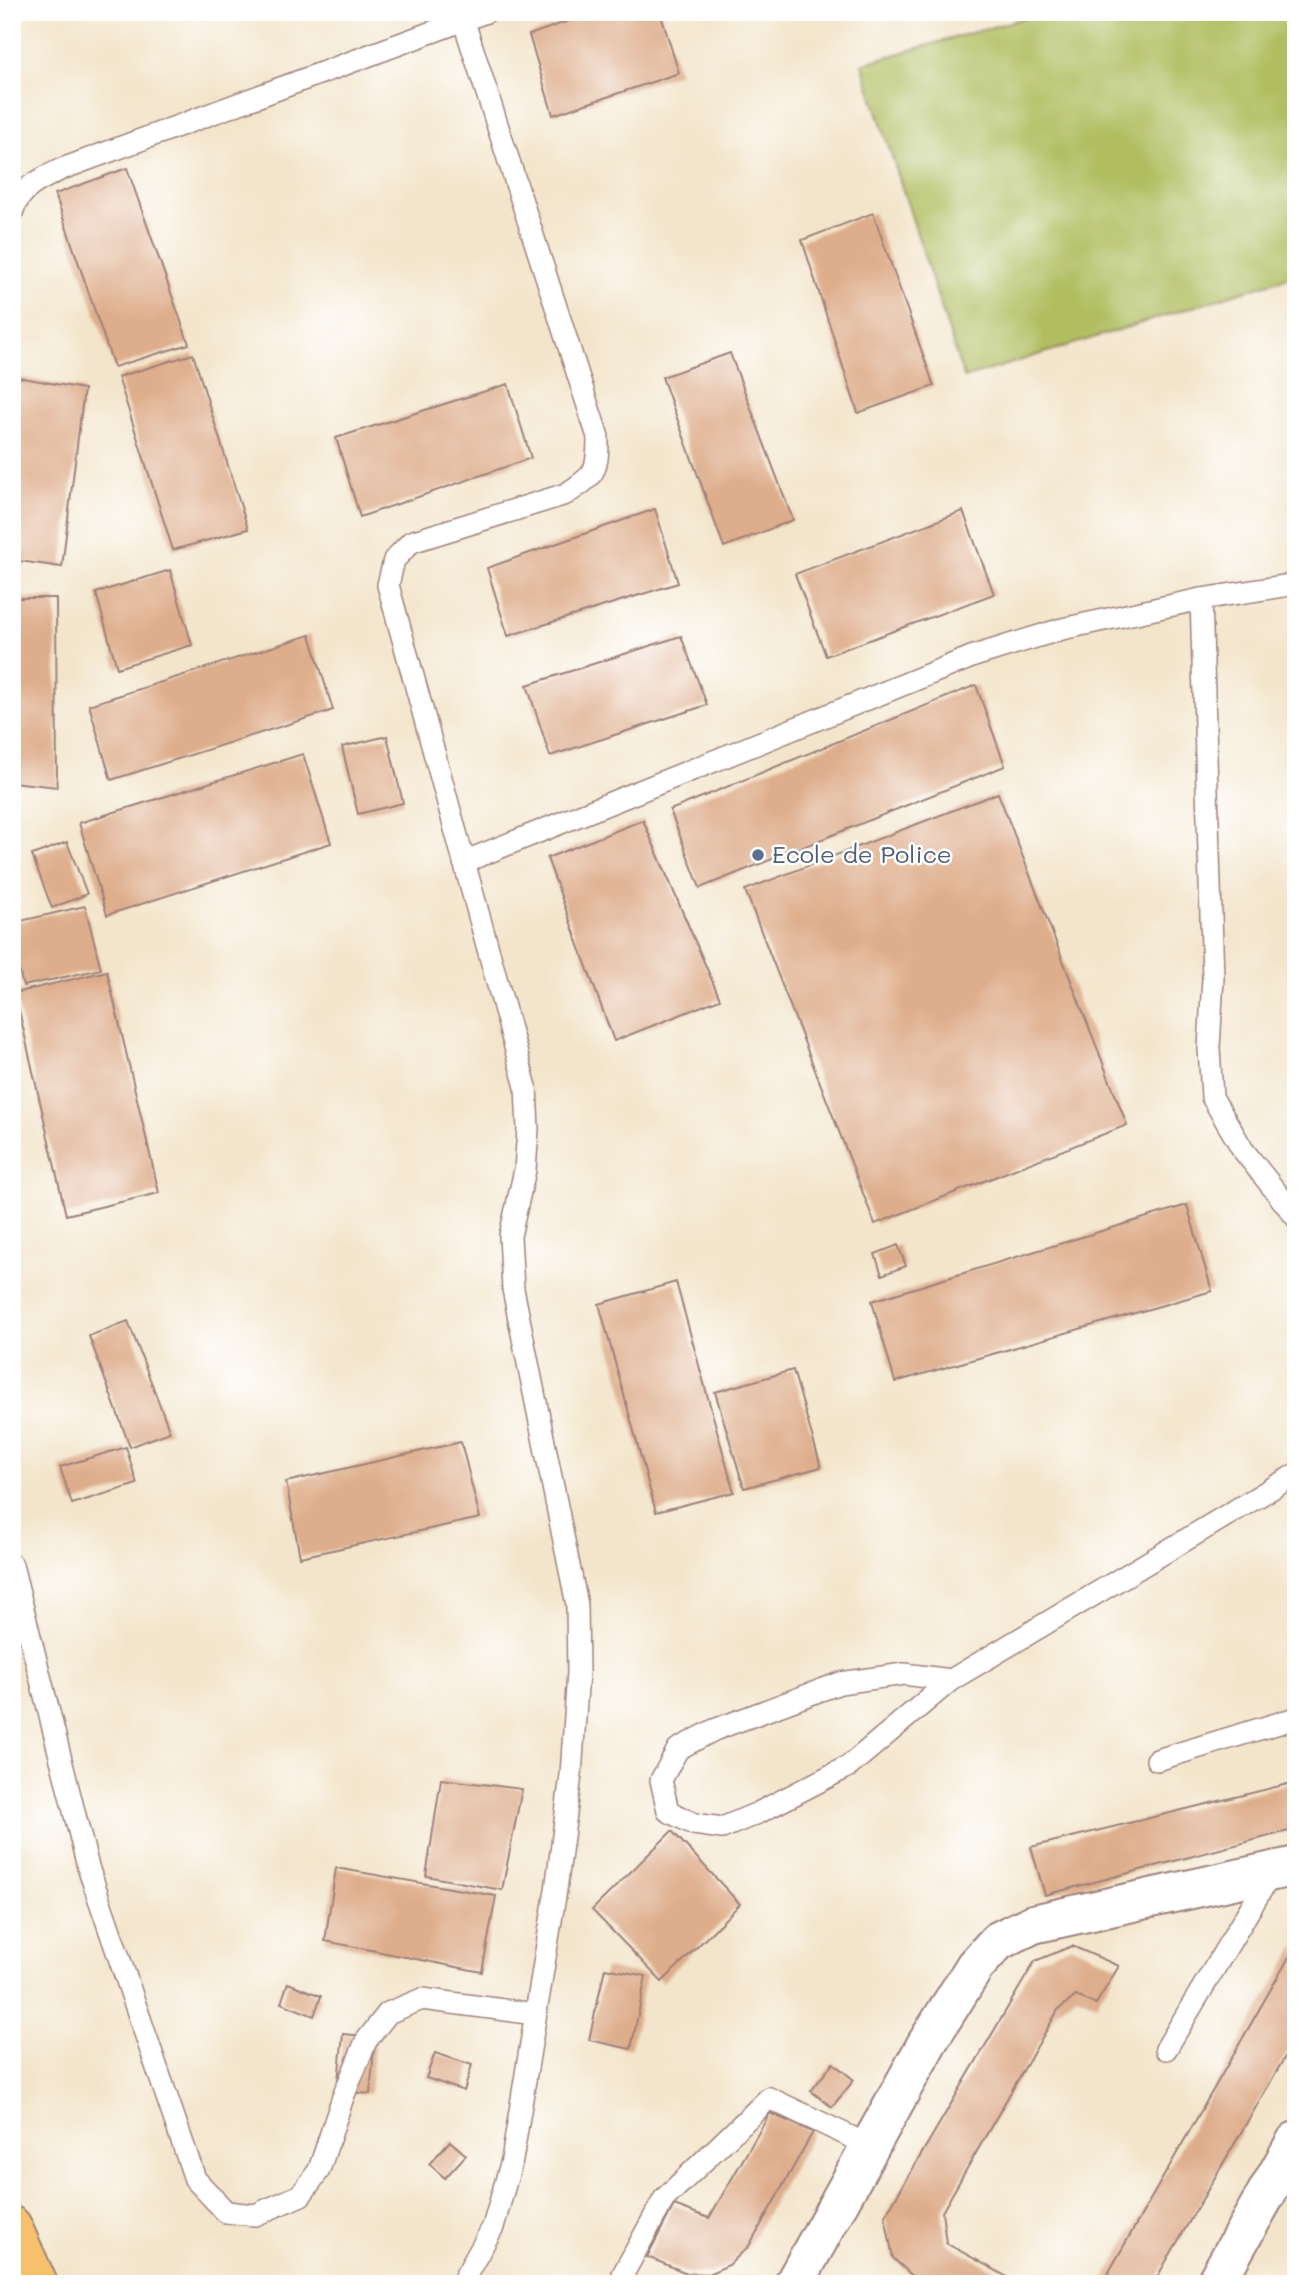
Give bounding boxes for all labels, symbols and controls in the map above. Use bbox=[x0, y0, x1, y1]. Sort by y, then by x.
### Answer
place label: Ecole de Police bbox=[772, 838, 952, 869]
marker: Ecole de Police bbox=[750, 847, 766, 863]

